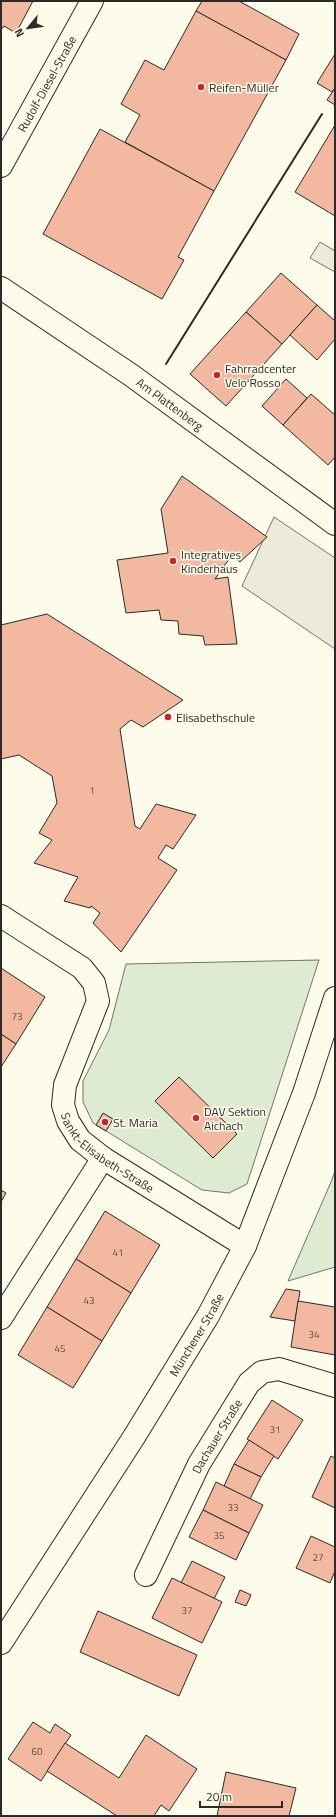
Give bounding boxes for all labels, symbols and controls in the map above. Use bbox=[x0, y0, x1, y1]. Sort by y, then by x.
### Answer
north arrow bbox=[8, 8, 48, 48]
text: N bbox=[10, 26, 28, 40]
street label: Rudolf-Diesel-Straße bbox=[12, 32, 81, 135]
place label: Reifen-Müller bbox=[209, 78, 279, 97]
marker: Reifen-Müller bbox=[196, 82, 206, 92]
place label: Fahrradcenter Velo Rosso bbox=[225, 359, 296, 392]
marker: Fahrradcenter Velo Rosso bbox=[212, 370, 222, 380]
street label: Am Plattenberg bbox=[133, 373, 208, 435]
place label: Integratives Kinderhaus bbox=[181, 545, 242, 578]
marker: Integratives Kinderhaus bbox=[168, 556, 178, 566]
place label: Elisabethschule bbox=[176, 708, 255, 727]
marker: Elisabethschule bbox=[163, 712, 173, 722]
house number: 1 bbox=[89, 783, 95, 798]
house number: 73 bbox=[11, 1009, 23, 1024]
place label: DAV Sektion Aichach bbox=[204, 1102, 266, 1135]
street label: Sankt-Elisabeth-Straße bbox=[56, 1110, 158, 1197]
place label: St. Maria bbox=[113, 1113, 158, 1132]
marker: DAV Sektion Aichach bbox=[191, 1113, 201, 1123]
marker: St. Maria bbox=[100, 1117, 110, 1127]
house number: 41 bbox=[112, 1245, 124, 1260]
street label: Münchener Straße bbox=[164, 1290, 228, 1380]
house number: 43 bbox=[83, 1293, 95, 1308]
house number: 34 bbox=[308, 1327, 320, 1342]
house number: 45 bbox=[54, 1341, 66, 1356]
street label: Dachauer Straße bbox=[186, 1395, 247, 1476]
house number: 31 bbox=[269, 1422, 281, 1437]
house number: 33 bbox=[227, 1500, 239, 1515]
house number: 35 bbox=[213, 1528, 225, 1543]
house number: 27 bbox=[312, 1550, 324, 1565]
house number: 37 bbox=[181, 1603, 193, 1618]
house number: 60 bbox=[31, 1744, 43, 1759]
scale bar bbox=[200, 1783, 282, 1809]
text: 20 m bbox=[206, 1787, 232, 1806]

